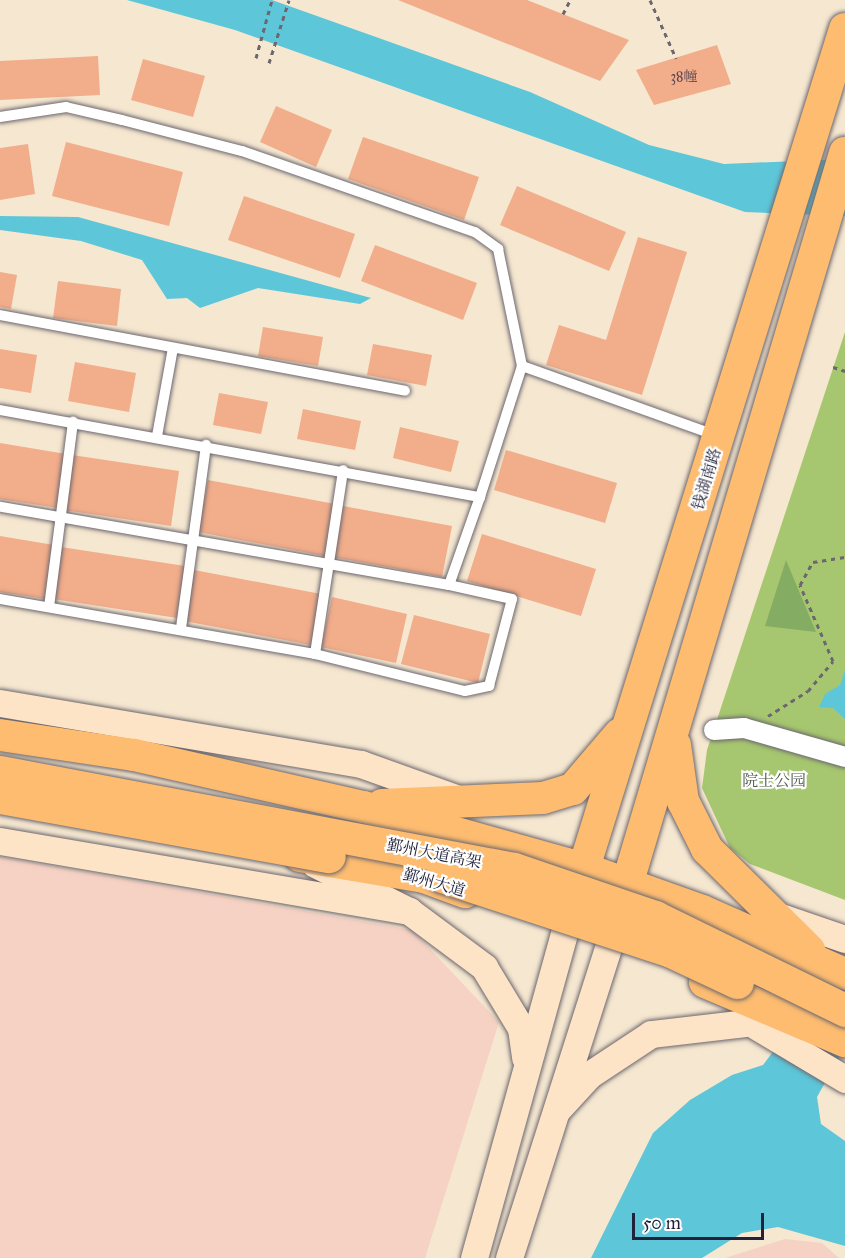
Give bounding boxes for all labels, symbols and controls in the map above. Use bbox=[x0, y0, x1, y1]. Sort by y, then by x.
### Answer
house number: 38幢 bbox=[670, 69, 698, 85]
street label: 钱湖南路 bbox=[688, 446, 726, 512]
park label: 院士公园 bbox=[742, 771, 806, 791]
street label: 鄞州大道高架 bbox=[385, 835, 483, 873]
street label: 鄞州大道 bbox=[401, 865, 467, 901]
scale bar bbox=[635, 1201, 767, 1239]
text: 50 m bbox=[643, 1212, 681, 1234]

